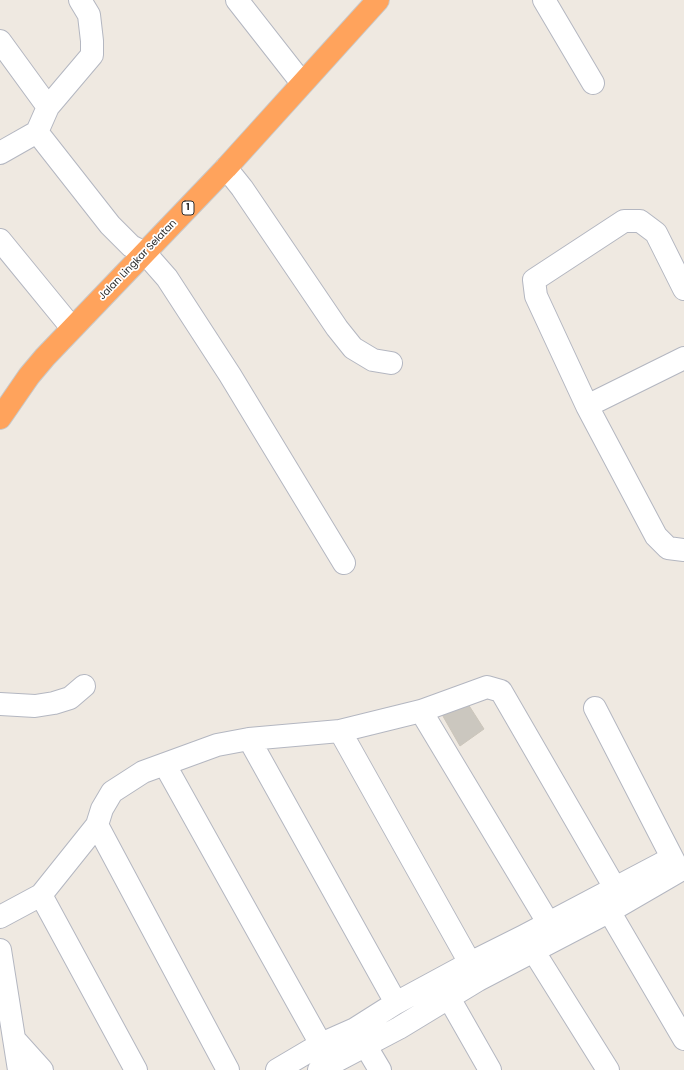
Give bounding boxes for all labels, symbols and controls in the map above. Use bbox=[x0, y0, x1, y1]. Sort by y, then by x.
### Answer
road number: 1 bbox=[182, 201, 194, 215]
street label: Jalan Lingkar Selatan bbox=[97, 217, 179, 303]

